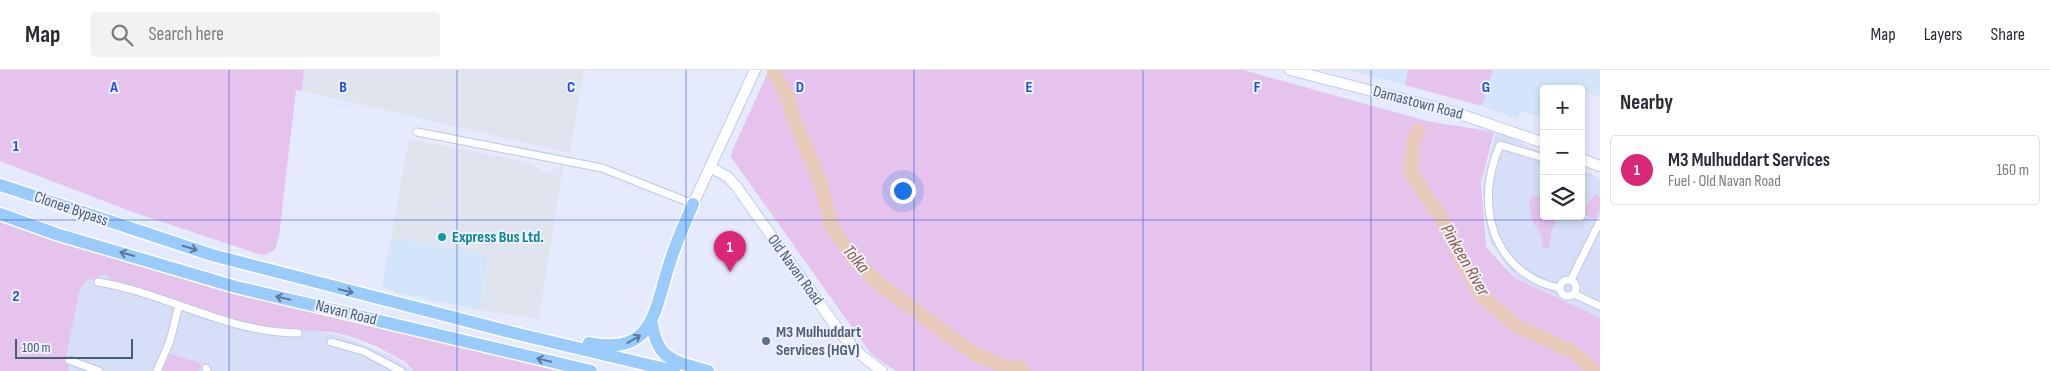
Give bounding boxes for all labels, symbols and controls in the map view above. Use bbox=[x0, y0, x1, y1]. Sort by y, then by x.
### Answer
search box bbox=[90, 12, 440, 57]
text: Map bbox=[25, 20, 60, 49]
icon: search bbox=[108, 21, 136, 49]
text: Search here bbox=[148, 23, 224, 46]
text: Map bbox=[1871, 24, 1896, 45]
text: Layers bbox=[1924, 24, 1963, 45]
text: Share bbox=[1991, 24, 2025, 45]
text: A bbox=[109, 78, 118, 97]
text: B bbox=[339, 78, 347, 97]
text: C bbox=[567, 78, 575, 97]
text: D bbox=[796, 78, 804, 97]
text: E bbox=[1026, 78, 1033, 97]
text: F bbox=[1254, 78, 1261, 97]
text: G bbox=[1482, 78, 1490, 97]
street label: Damastown Road bbox=[1371, 82, 1465, 124]
map controls bbox=[1540, 85, 1585, 220]
button: + bbox=[1540, 85, 1585, 130]
text: Nearby bbox=[1620, 90, 1673, 115]
button: − bbox=[1540, 130, 1585, 175]
text: 1 bbox=[13, 137, 20, 156]
text: M3 Mulhuddart Services bbox=[1668, 149, 1830, 172]
text: 1 bbox=[1634, 161, 1640, 180]
text: 160 m bbox=[1996, 161, 2029, 180]
text: Fuel · Old Navan Road bbox=[1668, 172, 1781, 191]
button: layers bbox=[1540, 175, 1585, 220]
your location bbox=[890, 178, 916, 204]
street label: Clonee Bypass bbox=[32, 188, 111, 231]
water label: Pinkeen River bbox=[1436, 220, 1494, 300]
place label: Express Bus Ltd. bbox=[452, 228, 544, 247]
marker: Express Bus Ltd. bbox=[436, 231, 448, 243]
pin: 1 bbox=[714, 231, 746, 272]
street label: Old Navan Road bbox=[763, 231, 827, 309]
water label: Tolka bbox=[838, 241, 874, 278]
one-way arrow bbox=[181, 243, 197, 253]
one-way arrow bbox=[119, 249, 135, 259]
one-way arrow bbox=[338, 286, 354, 296]
text: 2 bbox=[12, 287, 20, 306]
one-way arrow bbox=[276, 293, 292, 302]
street label: Navan Road bbox=[313, 296, 379, 330]
place label: M3 Mulhuddart Services (HGV) bbox=[776, 323, 861, 360]
one-way arrow bbox=[627, 334, 641, 344]
marker: M3 Mulhuddart Services (HGV) bbox=[760, 335, 772, 347]
scale bar bbox=[15, 336, 132, 359]
text: 100 m bbox=[22, 339, 51, 356]
one-way arrow bbox=[536, 355, 552, 364]

